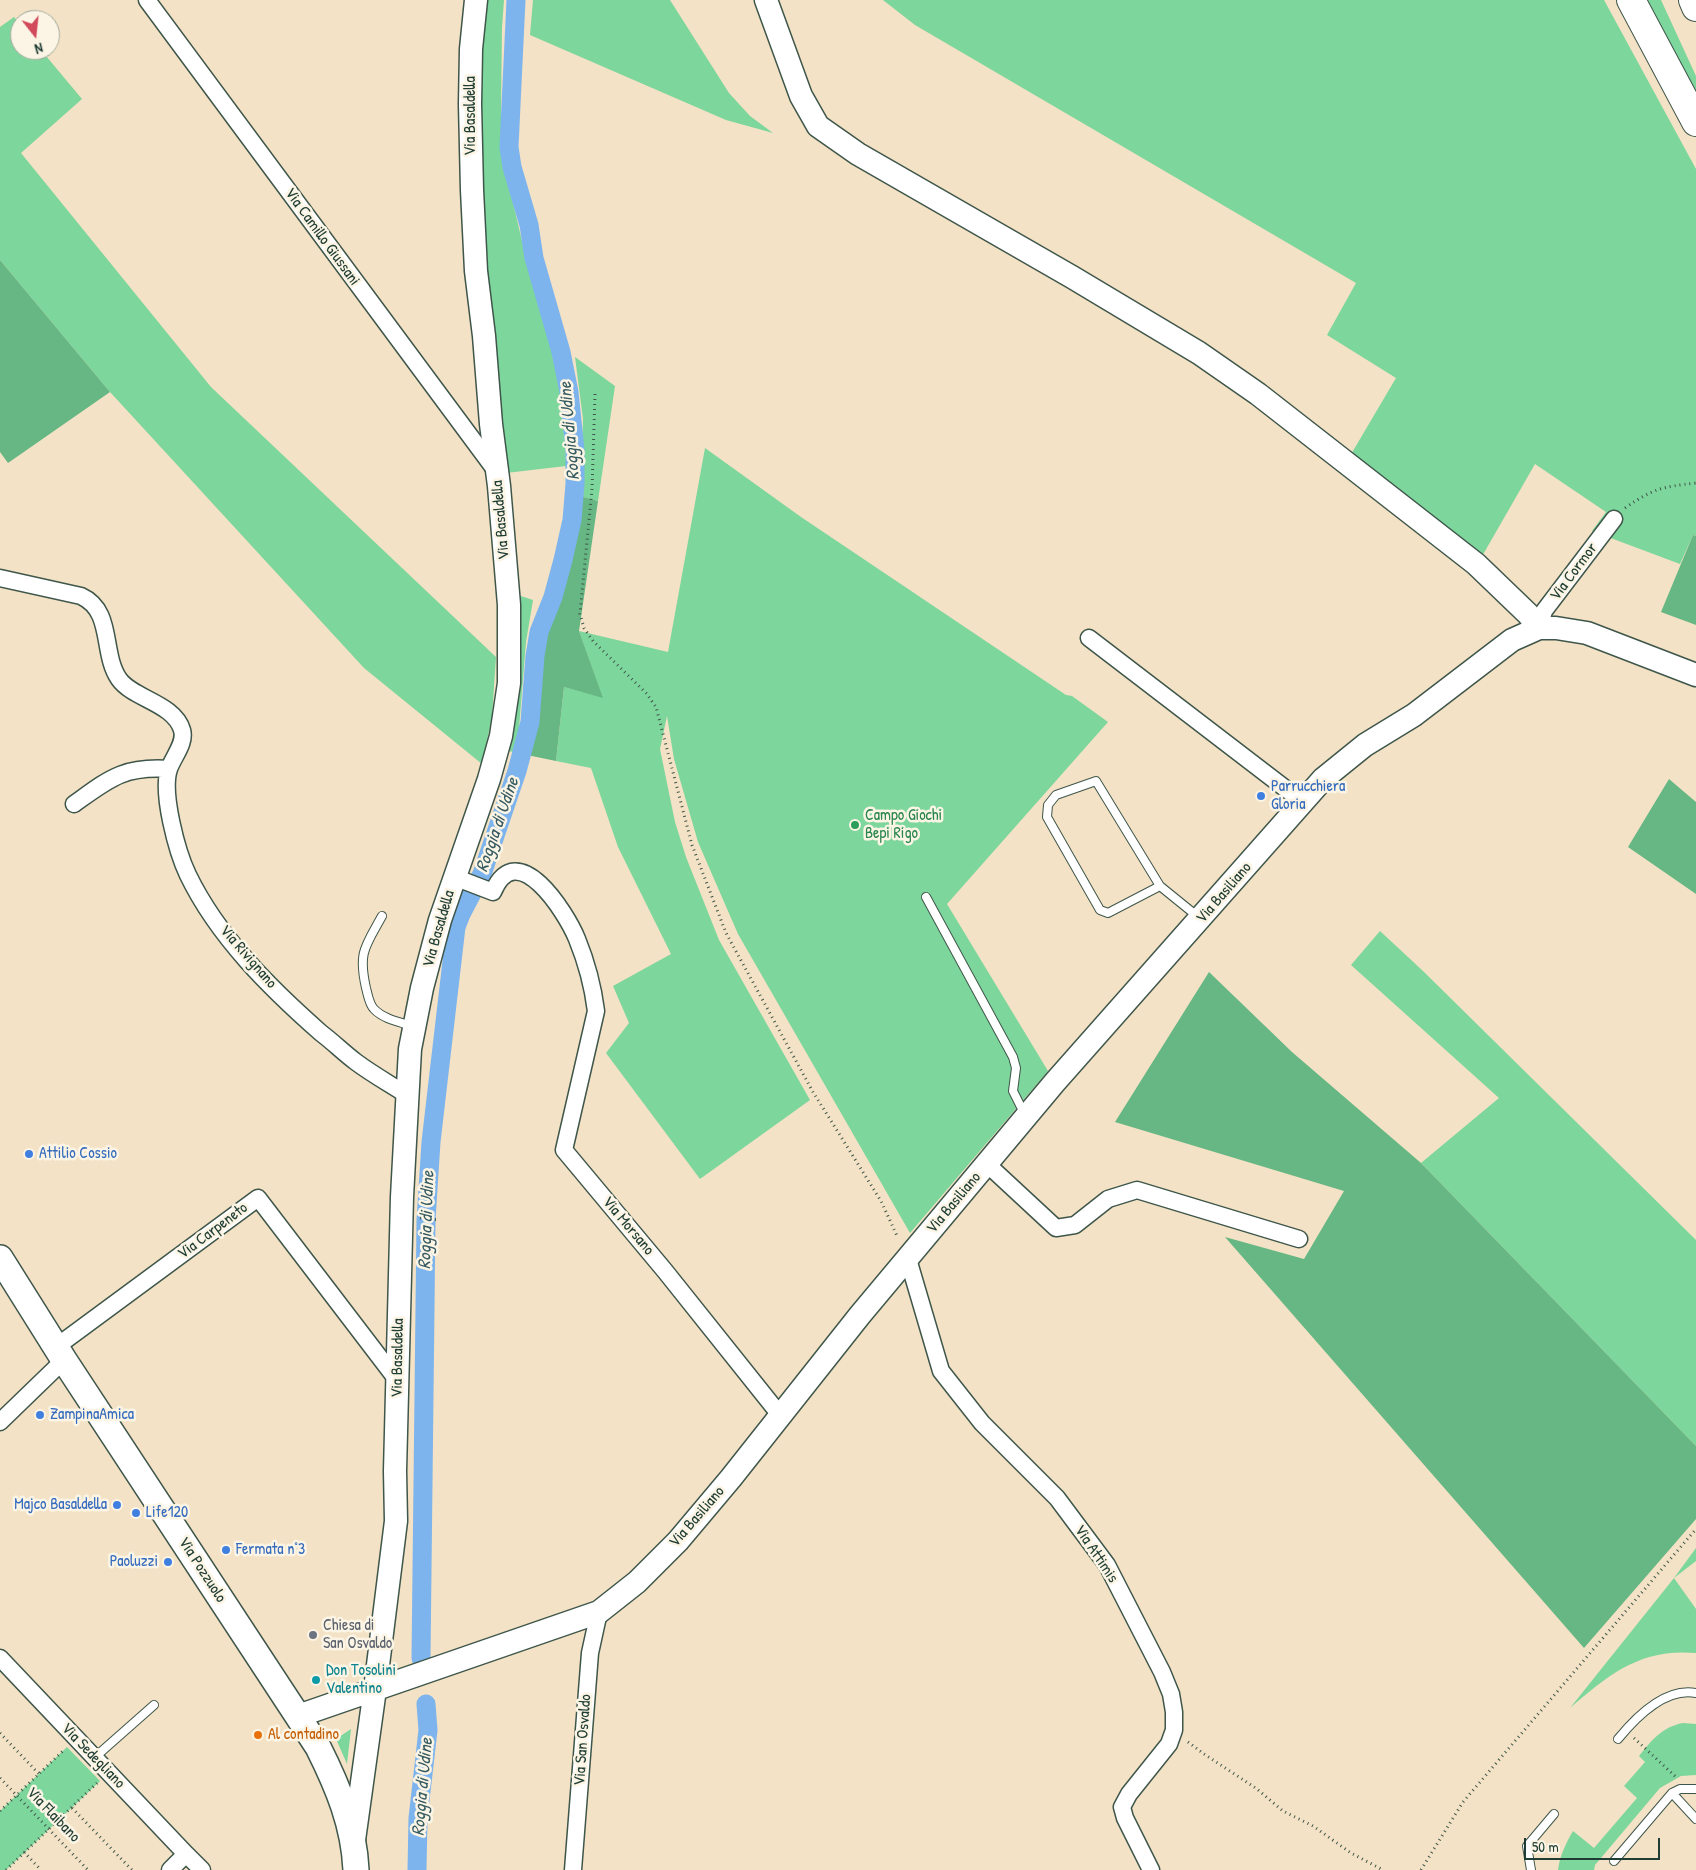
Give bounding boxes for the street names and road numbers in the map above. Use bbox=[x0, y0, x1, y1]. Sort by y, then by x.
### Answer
street label: Via Basaldella bbox=[461, 76, 481, 156]
street label: Via Camillo Giussani bbox=[280, 184, 364, 290]
street label: Via Basaldella bbox=[488, 480, 514, 560]
street label: Via Cormor bbox=[1546, 539, 1602, 605]
street label: Via Basiliano bbox=[1192, 859, 1256, 927]
street label: Via Basaldella bbox=[419, 888, 459, 970]
street label: Via Rivignano bbox=[215, 921, 281, 993]
street label: Via Basiliano bbox=[923, 1168, 985, 1238]
street label: Via Morsano bbox=[598, 1193, 658, 1259]
street label: Via Carpeneto bbox=[174, 1199, 252, 1263]
street label: Via Basaldella bbox=[388, 1318, 408, 1398]
street label: Via Basiliano bbox=[665, 1483, 729, 1551]
street label: Via Attimis bbox=[1070, 1521, 1122, 1587]
street label: Via Pozzuolo bbox=[174, 1534, 230, 1606]
street label: Via San Osvaldo bbox=[570, 1694, 596, 1786]
street label: Via Sedegliano bbox=[57, 1719, 129, 1793]
street label: Via Flaibano bbox=[22, 1783, 84, 1847]

